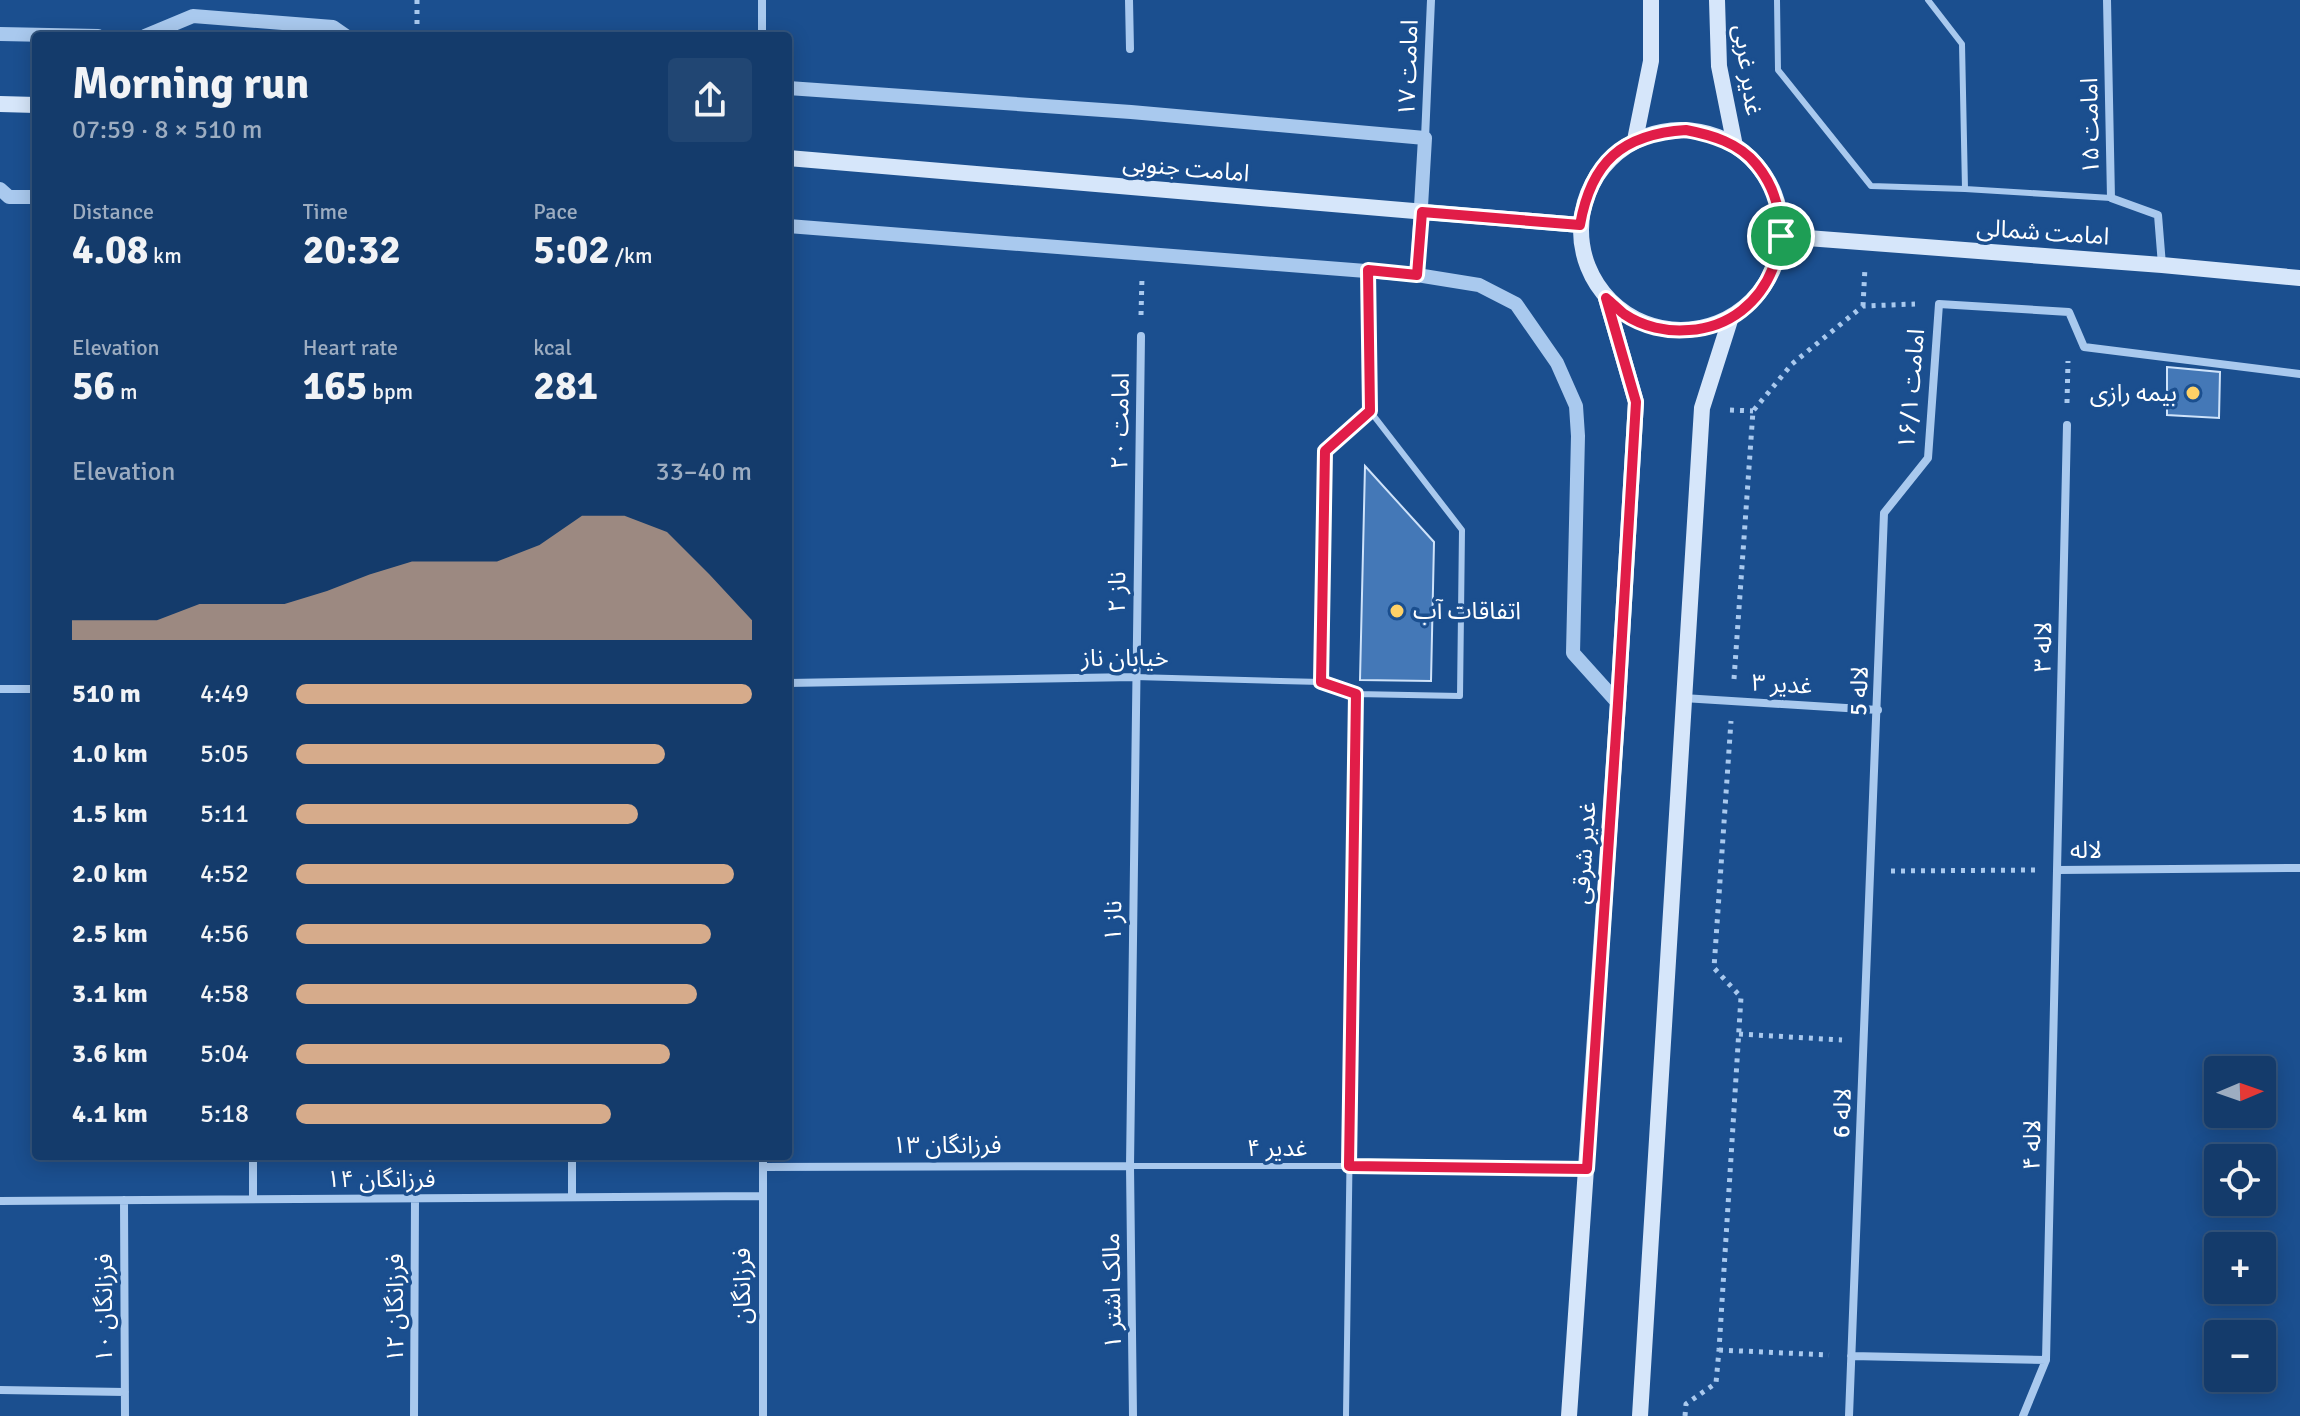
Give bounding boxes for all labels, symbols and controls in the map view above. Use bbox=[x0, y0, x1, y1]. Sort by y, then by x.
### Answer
street label: امامت ۱۷ bbox=[1391, 19, 1425, 117]
street label: غدیر غربی bbox=[1727, 22, 1769, 118]
text: Morning run bbox=[72, 57, 309, 111]
button: share bbox=[668, 58, 752, 142]
street label: امامت ۱۵ bbox=[2074, 77, 2106, 175]
text: 07:59 · 8 × 510 m bbox=[72, 114, 263, 146]
street label: امامت جنوبی bbox=[1121, 148, 1251, 188]
text: Distance bbox=[72, 198, 154, 225]
text: Time bbox=[303, 198, 348, 225]
text: Pace bbox=[533, 198, 578, 225]
pin bbox=[1747, 202, 1815, 270]
street label: امامت شمالی bbox=[1976, 212, 2110, 252]
icon: arrive bbox=[1759, 214, 1803, 258]
text: 4.08 bbox=[72, 225, 148, 275]
text: 20:32 bbox=[303, 225, 401, 275]
text: 5:02 bbox=[533, 225, 610, 275]
text: km bbox=[148, 242, 182, 269]
text: /km bbox=[610, 242, 653, 269]
street label: امامت ۱۶/۱ bbox=[1891, 328, 1931, 450]
text: Elevation bbox=[72, 334, 160, 361]
text: Heart rate bbox=[303, 334, 398, 361]
text: kcal bbox=[533, 334, 572, 361]
text: 56 bbox=[72, 361, 115, 411]
text: 165 bbox=[303, 361, 367, 411]
text: 281 bbox=[533, 361, 598, 411]
street label: امامت ۲۰ bbox=[1104, 372, 1136, 470]
text: m bbox=[115, 378, 138, 405]
text: bpm bbox=[367, 378, 413, 405]
place label: بیمه رازی bbox=[2090, 378, 2177, 408]
marker: بیمه رازی bbox=[2184, 384, 2202, 402]
text: Elevation bbox=[72, 456, 176, 488]
text: 33–40 m bbox=[656, 456, 752, 488]
street label: ناز ۲ bbox=[1102, 571, 1132, 613]
place label: اتفاقات آب bbox=[1413, 596, 1521, 626]
marker: اتفاقات آب bbox=[1388, 602, 1406, 620]
street label: لاله ۳ bbox=[2028, 621, 2058, 673]
street label: خیابان ناز bbox=[1080, 643, 1169, 673]
street label: لاله 5 bbox=[1843, 665, 1875, 717]
street label: غدیر ۳ bbox=[1751, 667, 1813, 701]
text: 510 m bbox=[72, 678, 141, 710]
text: 4:49 bbox=[200, 678, 249, 710]
text: 1.0 km bbox=[72, 738, 148, 770]
text: 5:05 bbox=[200, 738, 249, 770]
text: 1.5 km bbox=[72, 798, 148, 830]
text: 5:11 bbox=[200, 798, 249, 830]
street label: غدیر شرقی bbox=[1565, 801, 1603, 905]
street label: لاله bbox=[2070, 835, 2102, 865]
text: 2.0 km bbox=[72, 858, 148, 890]
text: 4:52 bbox=[200, 858, 249, 890]
street label: ناز ۱ bbox=[1098, 900, 1128, 942]
text: 2.5 km bbox=[72, 918, 148, 950]
text: 4:56 bbox=[200, 918, 249, 950]
text: 3.1 km bbox=[72, 978, 148, 1010]
text: 4:58 bbox=[200, 978, 249, 1010]
text: 3.6 km bbox=[72, 1038, 148, 1070]
text: 5:04 bbox=[200, 1038, 249, 1070]
north arrow bbox=[2204, 1056, 2276, 1128]
map controls bbox=[2204, 1056, 2276, 1392]
street label: لاله 6 bbox=[1826, 1087, 1858, 1139]
text: 4.1 km bbox=[72, 1098, 148, 1130]
text: 5:18 bbox=[200, 1098, 249, 1130]
street label: لاله ۴ bbox=[2017, 1119, 2047, 1171]
street label: فرزانگان ۱۳ bbox=[893, 1130, 1001, 1160]
street label: غدیر ۴ bbox=[1247, 1133, 1307, 1163]
button: locate bbox=[2204, 1144, 2276, 1216]
street label: فرزانگان ۱۴ bbox=[327, 1164, 435, 1194]
street label: مالک اشتر ۱ bbox=[1096, 1232, 1128, 1350]
button: + bbox=[2204, 1232, 2276, 1304]
street label: فرزانگان bbox=[727, 1248, 757, 1324]
street label: فرزانگان ۱۰ bbox=[89, 1254, 119, 1362]
street label: فرزانگان ۱۲ bbox=[380, 1254, 410, 1362]
button: − bbox=[2204, 1320, 2276, 1392]

